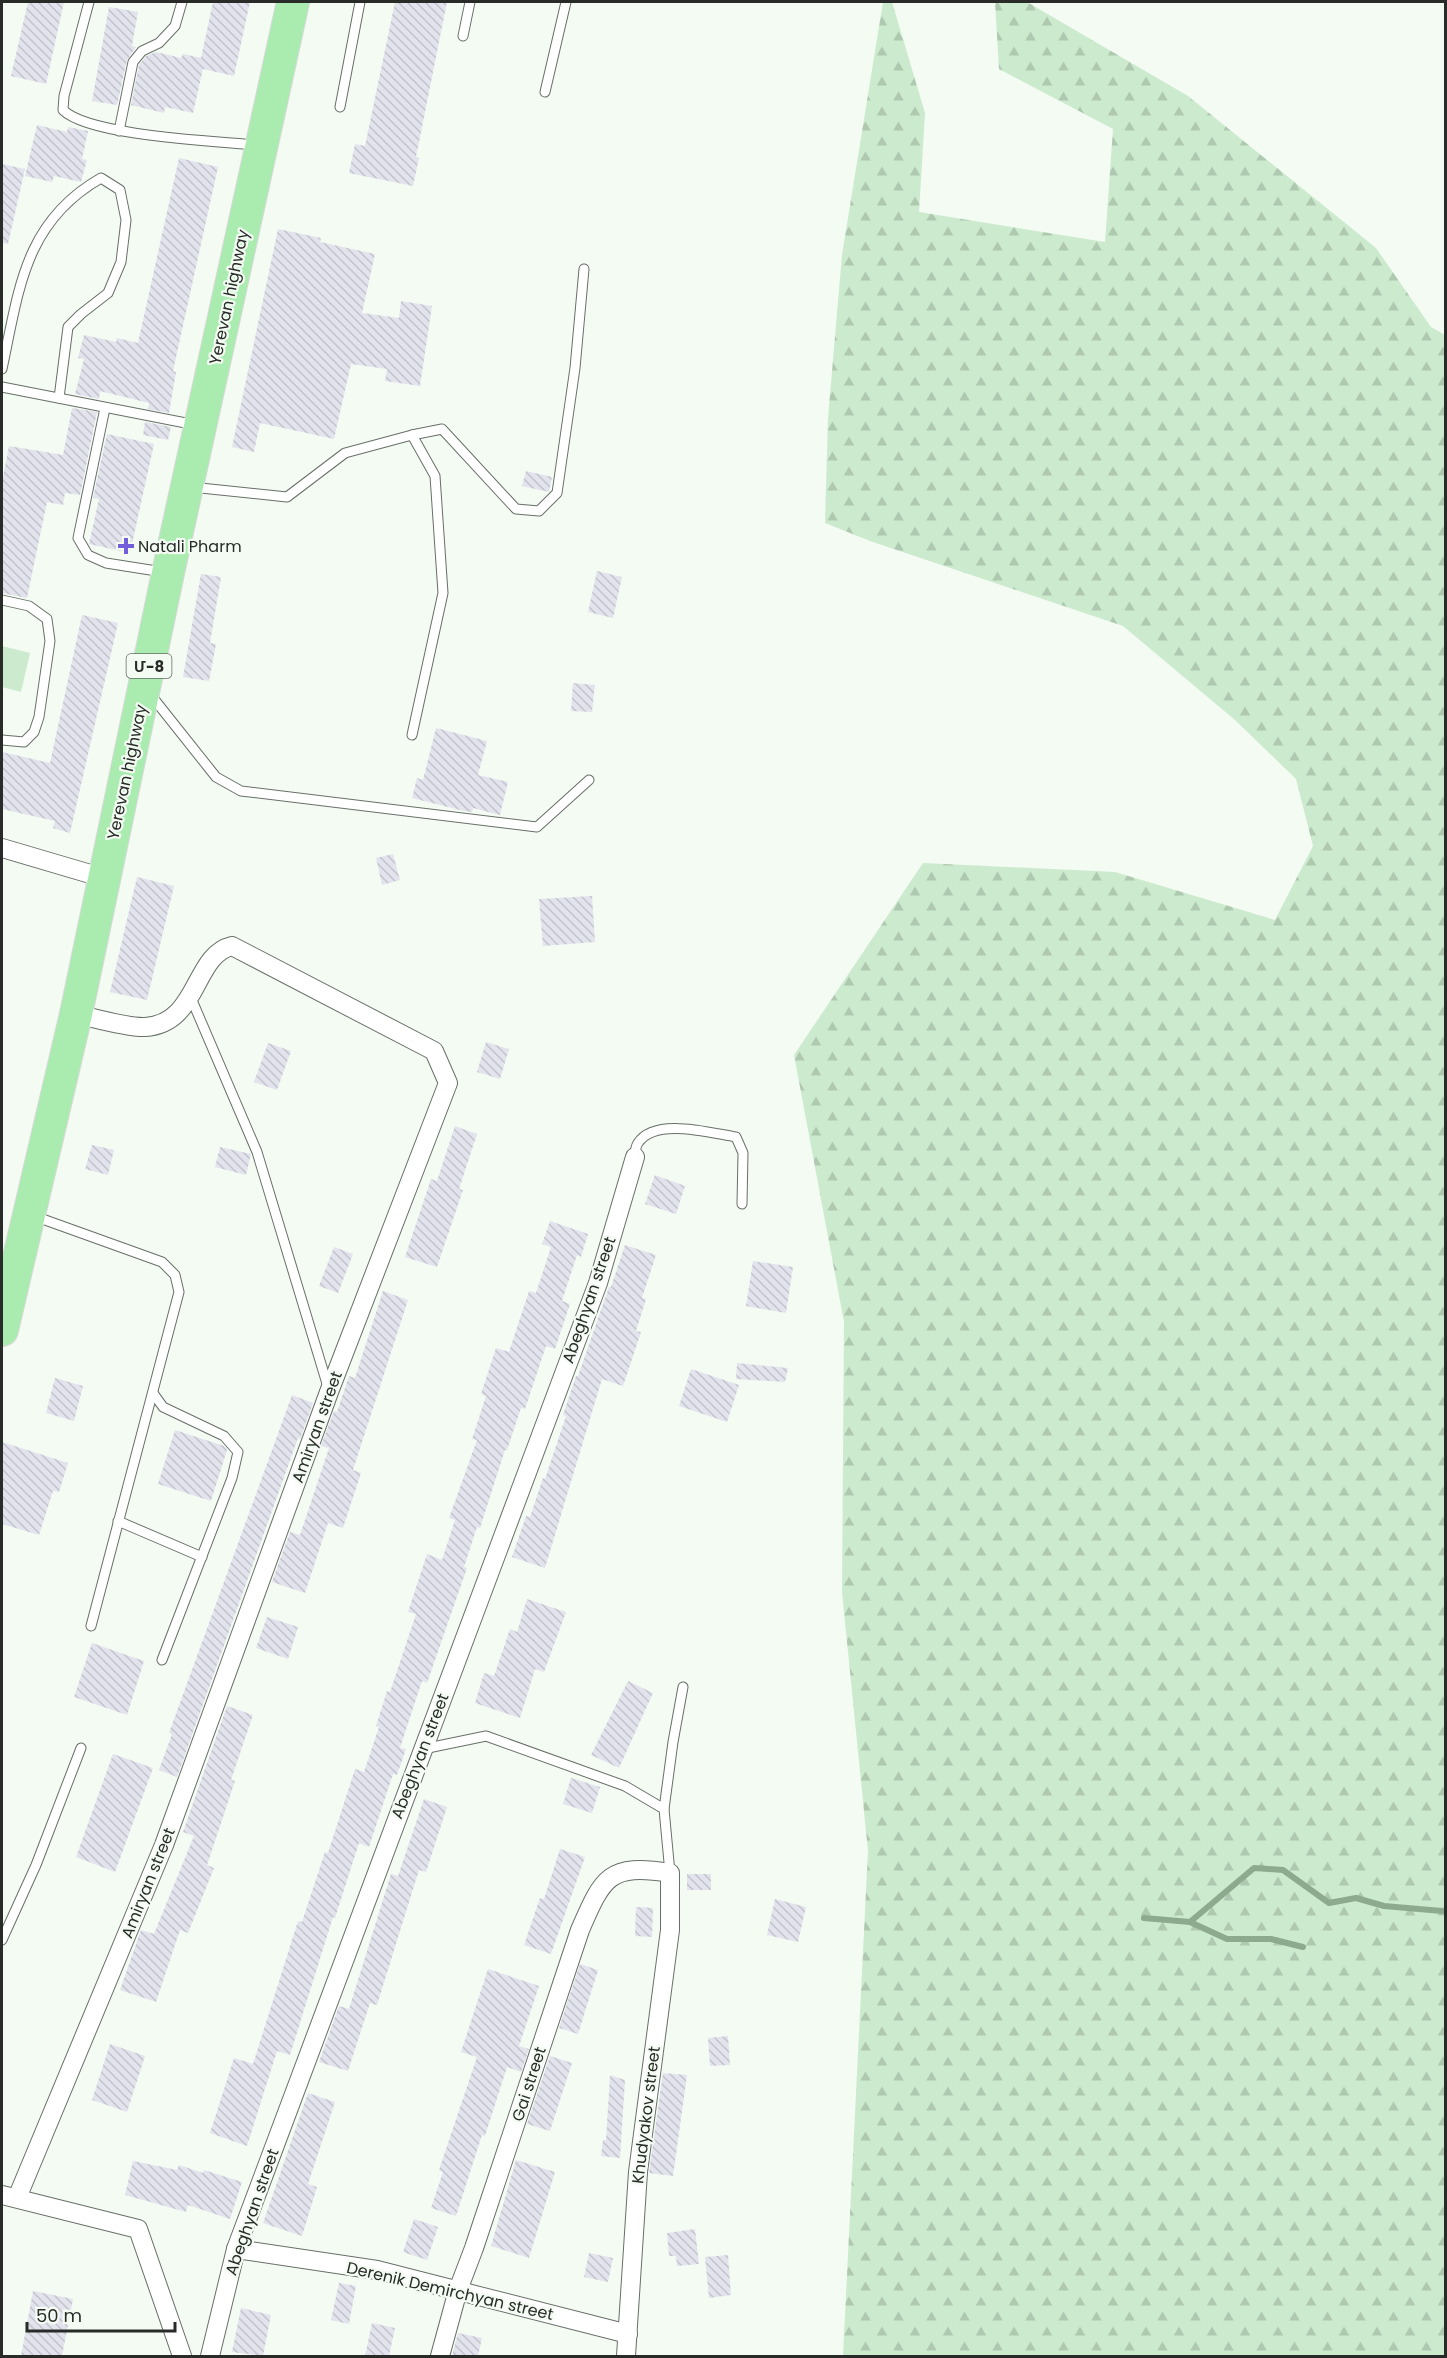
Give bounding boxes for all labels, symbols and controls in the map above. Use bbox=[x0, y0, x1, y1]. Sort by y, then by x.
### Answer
street label: Yerevan highway bbox=[203, 227, 255, 367]
place label: Natali Pharm bbox=[138, 535, 242, 558]
marker: Natali Pharm bbox=[119, 539, 133, 553]
road number: Մ-8 bbox=[126, 654, 172, 678]
street label: Yerevan highway bbox=[101, 702, 153, 842]
street label: Abeghyan street bbox=[557, 1233, 622, 1366]
street label: Amiryan street bbox=[286, 1368, 348, 1486]
street label: Abeghyan street bbox=[385, 1690, 455, 1822]
street label: Amiryan street bbox=[115, 1824, 181, 1942]
street label: Gai street bbox=[506, 2044, 552, 2124]
street label: Khudyakov street bbox=[626, 2045, 666, 2185]
street label: Abeghyan street bbox=[220, 2145, 285, 2278]
street label: Derenik Demirchyan street bbox=[344, 2256, 556, 2326]
scale bar bbox=[27, 2295, 176, 2333]
text: 50 m bbox=[36, 2303, 82, 2328]

